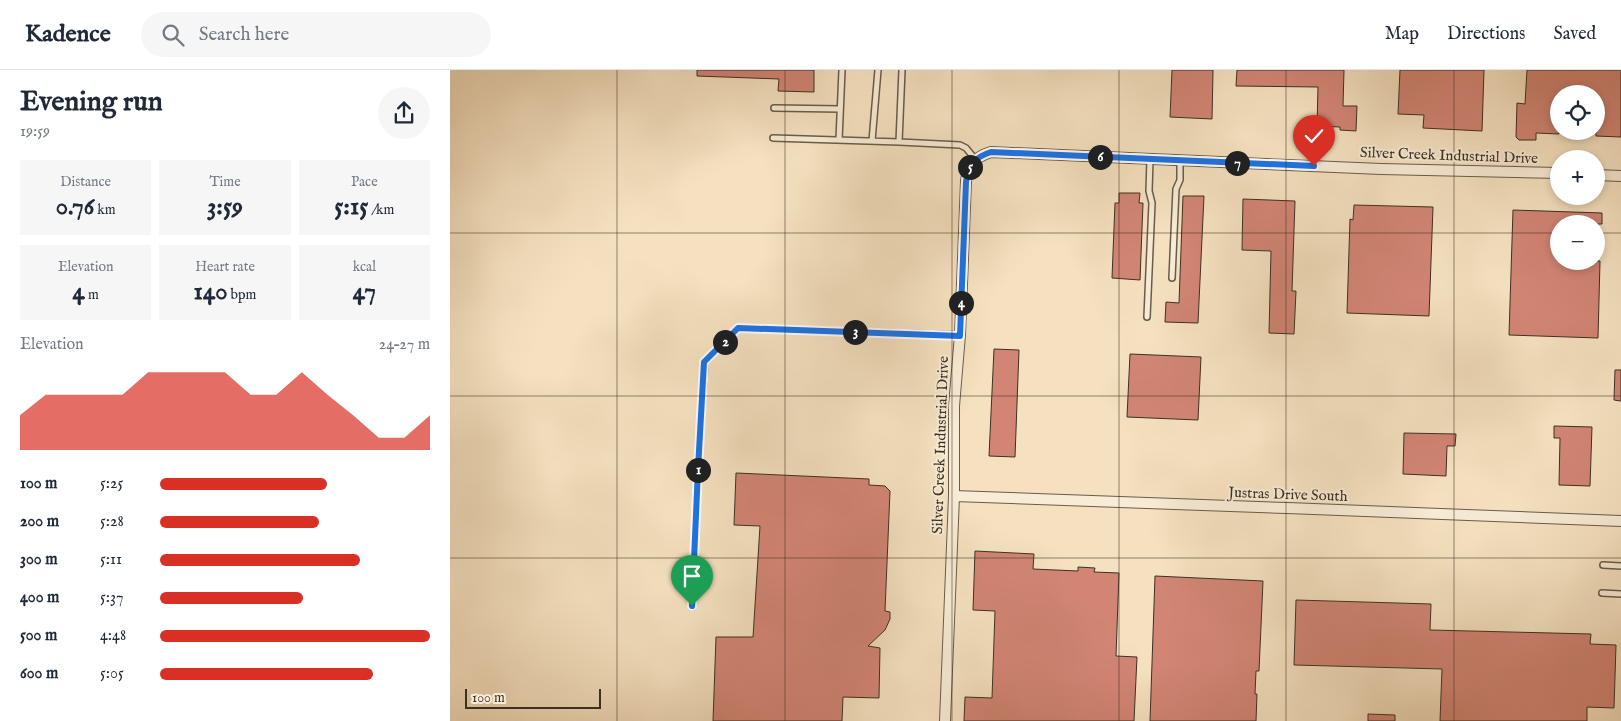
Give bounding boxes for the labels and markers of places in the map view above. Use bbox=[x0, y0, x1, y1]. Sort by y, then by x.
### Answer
pin bbox=[1293, 115, 1335, 166]
pin: 6 bbox=[1088, 144, 1112, 170]
pin: 7 bbox=[1224, 150, 1250, 176]
pin: 5 bbox=[958, 154, 982, 180]
pin: 4 bbox=[948, 290, 974, 316]
pin: 3 bbox=[842, 320, 868, 344]
pin: 2 bbox=[712, 330, 738, 354]
pin: 1 bbox=[686, 458, 710, 482]
pin bbox=[671, 555, 713, 606]

